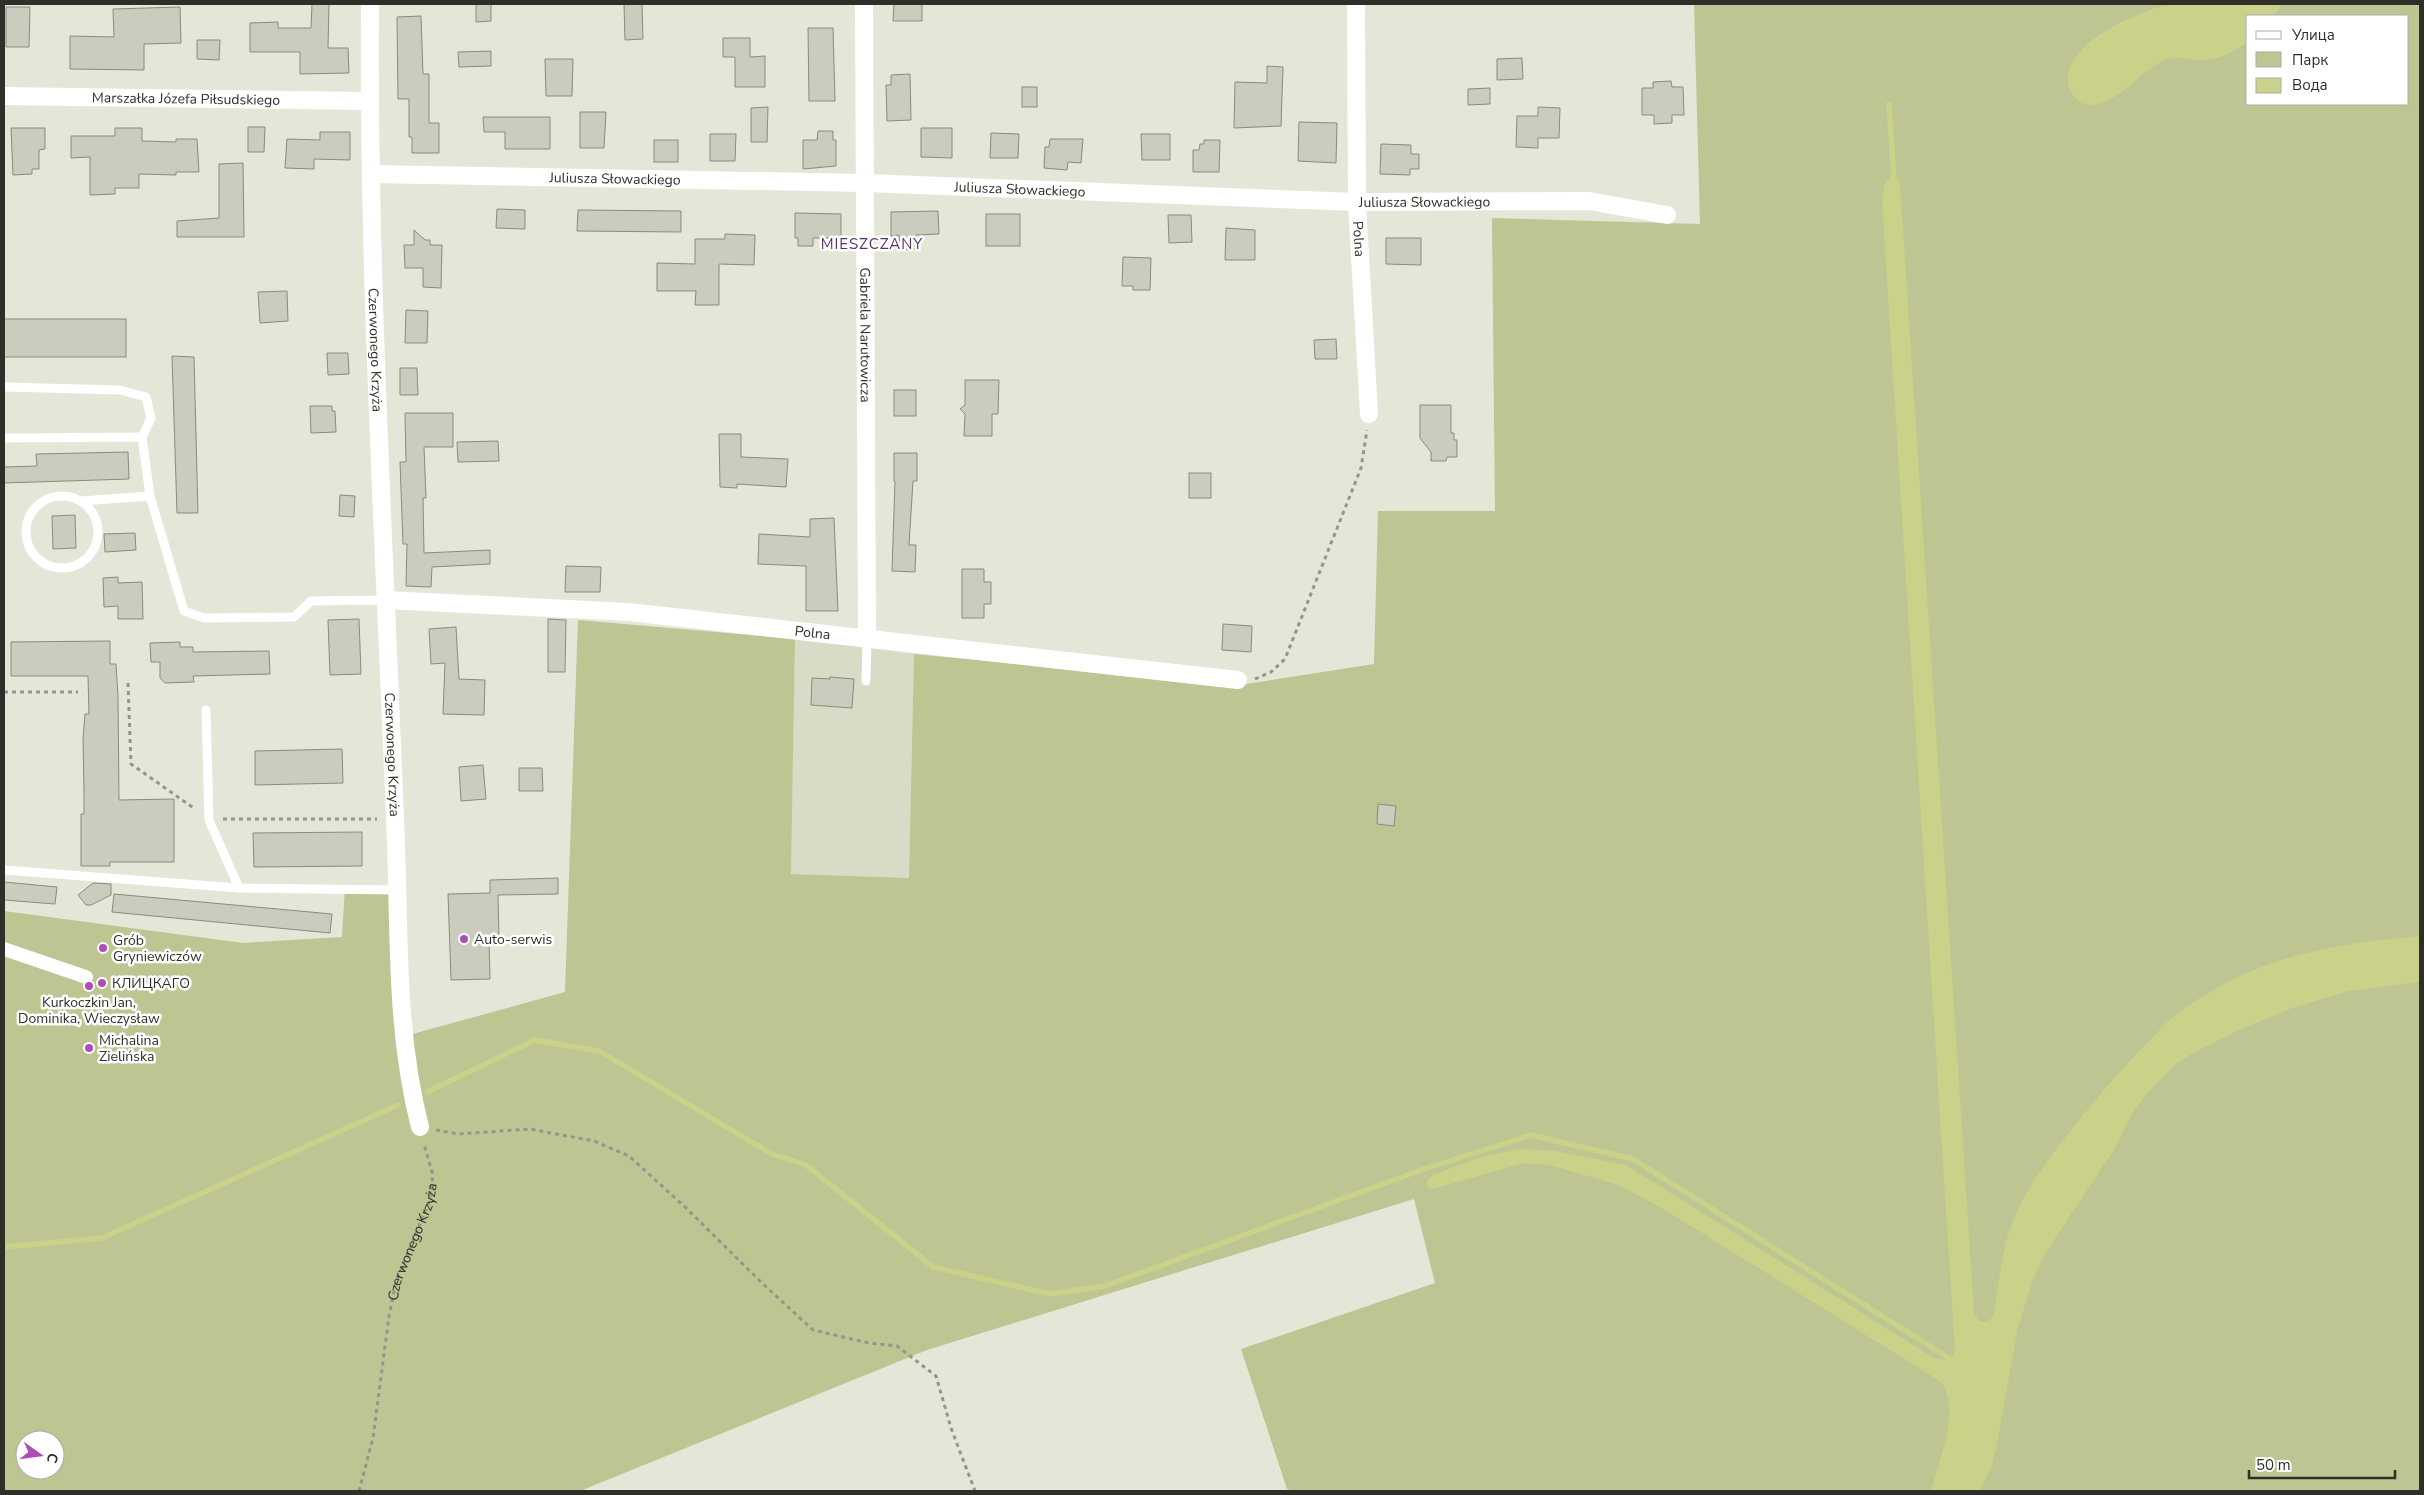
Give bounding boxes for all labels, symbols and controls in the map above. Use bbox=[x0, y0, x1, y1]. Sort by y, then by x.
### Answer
legend bbox=[2246, 15, 2409, 105]
text: Улица bbox=[2291, 25, 2335, 45]
text: Парк bbox=[2292, 50, 2328, 70]
text: Вода bbox=[2292, 75, 2328, 95]
street label: Marszałka Józefa Piłsudskiego bbox=[92, 88, 280, 110]
street label: Juliusza Słowackiego bbox=[548, 168, 681, 190]
street label: Juliusza Słowackiego bbox=[953, 177, 1086, 201]
street label: Juliusza Słowackiego bbox=[1358, 192, 1491, 212]
street label: Polna bbox=[1348, 221, 1369, 257]
district label: MIESZCZANY bbox=[821, 234, 923, 254]
street label: Gabriela Narutowicza bbox=[855, 267, 875, 403]
street label: Czerwonego Krzyża bbox=[364, 288, 387, 412]
street label: Polna bbox=[794, 622, 831, 644]
street label: Czerwonego Krzyża bbox=[380, 692, 404, 817]
place label: Auto-serwis bbox=[474, 930, 552, 949]
place label: Grób Gryniewiczów bbox=[113, 931, 202, 966]
marker: Auto-serwis bbox=[458, 933, 470, 945]
marker: Grób Gryniewiczów bbox=[97, 942, 109, 954]
place label: КЛИЦКАГО bbox=[112, 974, 190, 993]
marker: КЛИЦКАГО bbox=[96, 977, 108, 989]
marker: Kurkoczkin Jan, Dominika, Wieczysław bbox=[83, 980, 95, 992]
place label: Kurkoczkin Jan, Dominika, Wieczysław bbox=[18, 993, 160, 1028]
place label: Michalina Zielińska bbox=[99, 1031, 159, 1066]
marker: Michalina Zielińska bbox=[83, 1042, 95, 1054]
street label: Czerwonego Krzyża bbox=[383, 1182, 442, 1302]
north arrow bbox=[15, 1430, 65, 1480]
scale bar bbox=[2249, 1448, 2395, 1480]
text: С bbox=[42, 1451, 62, 1465]
text: 50 m bbox=[2256, 1455, 2291, 1475]

